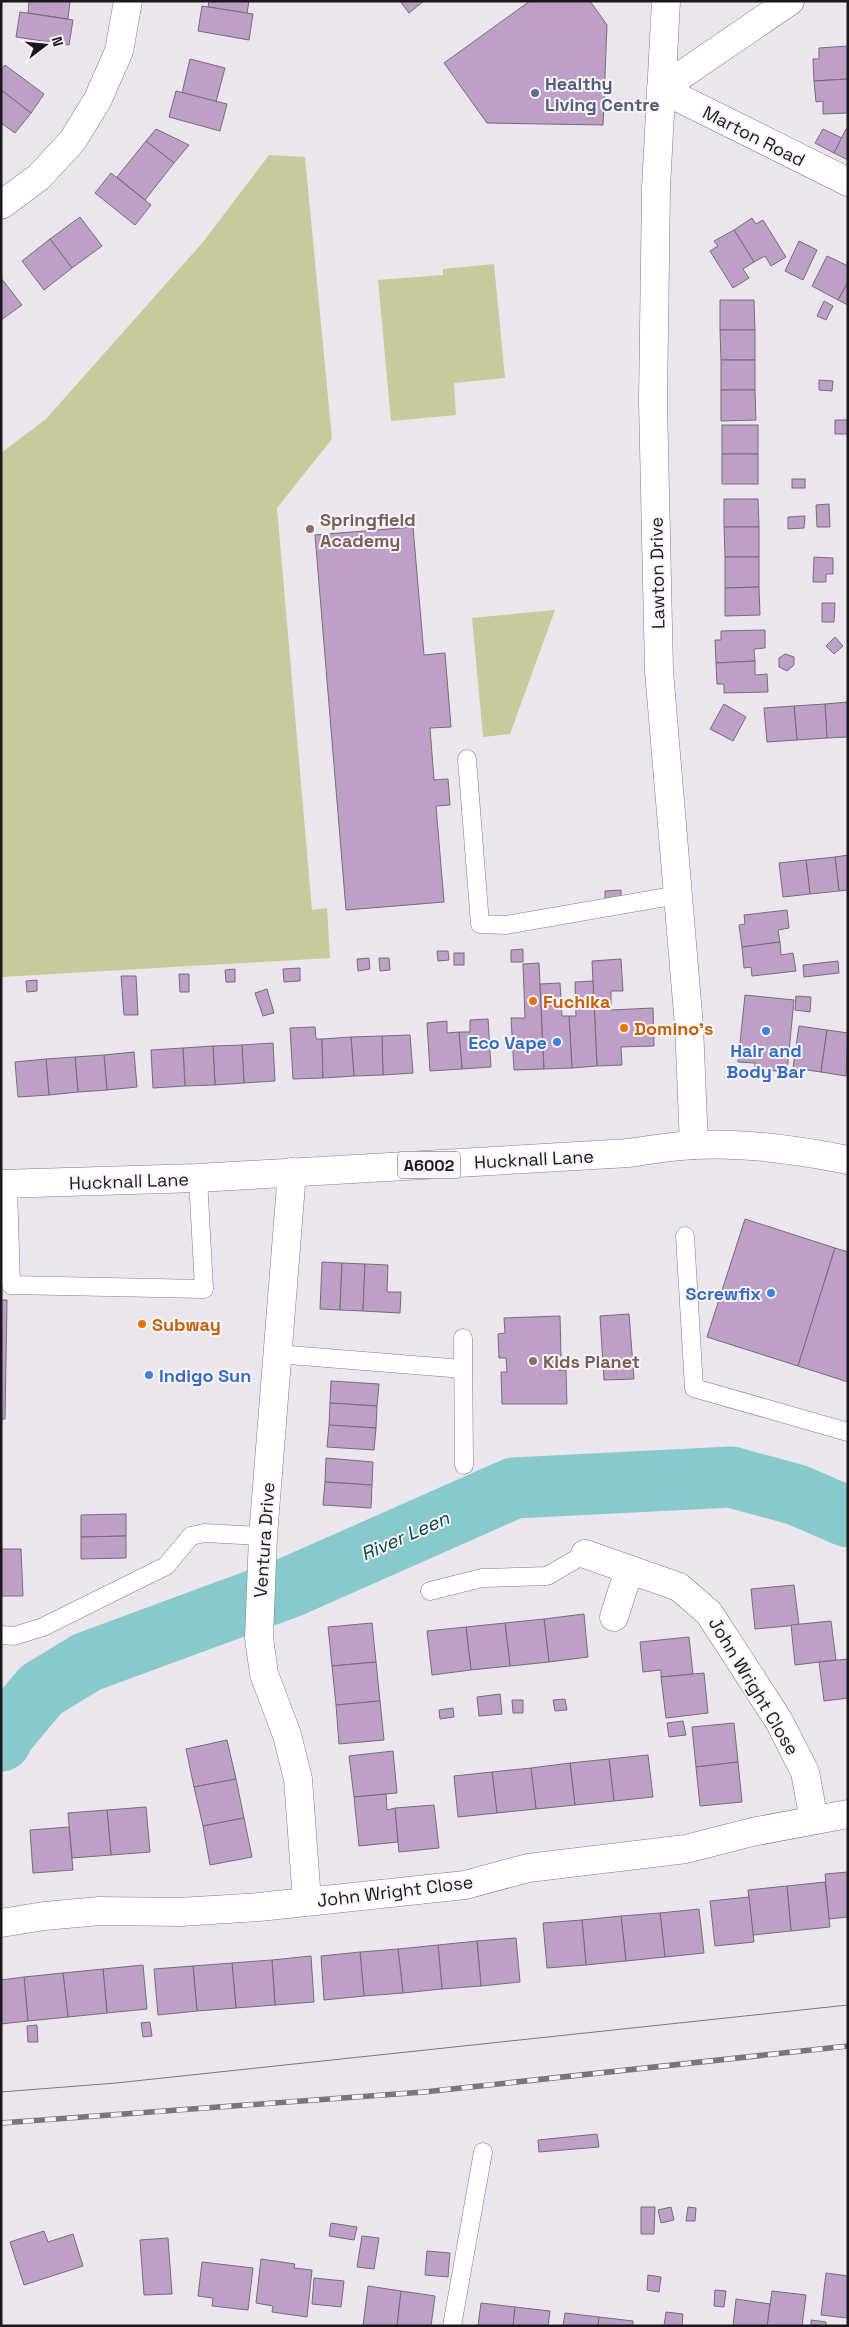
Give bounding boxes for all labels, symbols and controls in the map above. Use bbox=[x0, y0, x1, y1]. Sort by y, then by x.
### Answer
north arrow bbox=[20, 20, 70, 70]
text: N bbox=[48, 34, 67, 48]
place label: Healthy Living Centre bbox=[545, 72, 660, 116]
marker: Healthy Living Centre bbox=[529, 87, 541, 99]
street label: Marton Road bbox=[699, 100, 809, 172]
place label: Springfield Academy bbox=[320, 508, 416, 552]
street label: Lawton Drive bbox=[645, 517, 669, 629]
marker: Springfield Academy bbox=[304, 523, 316, 535]
place label: Fuchika bbox=[543, 990, 611, 1013]
marker: Fuchika bbox=[527, 995, 539, 1007]
place label: Domino's bbox=[634, 1017, 713, 1040]
marker: Domino's bbox=[618, 1022, 630, 1034]
marker: Hair and Body Bar bbox=[760, 1025, 772, 1037]
place label: Eco Vape bbox=[468, 1031, 547, 1054]
marker: Eco Vape bbox=[551, 1036, 563, 1048]
place label: Hair and Body Bar bbox=[726, 1039, 806, 1083]
street label: Hucknall Lane bbox=[473, 1144, 595, 1174]
road number: A6002 bbox=[398, 1152, 460, 1178]
street label: Hucknall Lane bbox=[69, 1167, 189, 1195]
place label: Screwfix bbox=[685, 1282, 761, 1305]
marker: Screwfix bbox=[765, 1287, 777, 1299]
place label: Subway bbox=[152, 1313, 221, 1336]
marker: Subway bbox=[136, 1318, 148, 1330]
place label: Kids Planet bbox=[543, 1350, 640, 1373]
marker: Kids Planet bbox=[527, 1355, 539, 1367]
place label: Indigo Sun bbox=[159, 1364, 251, 1387]
marker: Indigo Sun bbox=[143, 1369, 155, 1381]
street label: Ventura Drive bbox=[248, 1481, 280, 1599]
water label: River Leen bbox=[357, 1505, 453, 1567]
street label: John Wright Close bbox=[704, 1613, 804, 1759]
street label: John Wright Close bbox=[316, 1870, 474, 1912]

